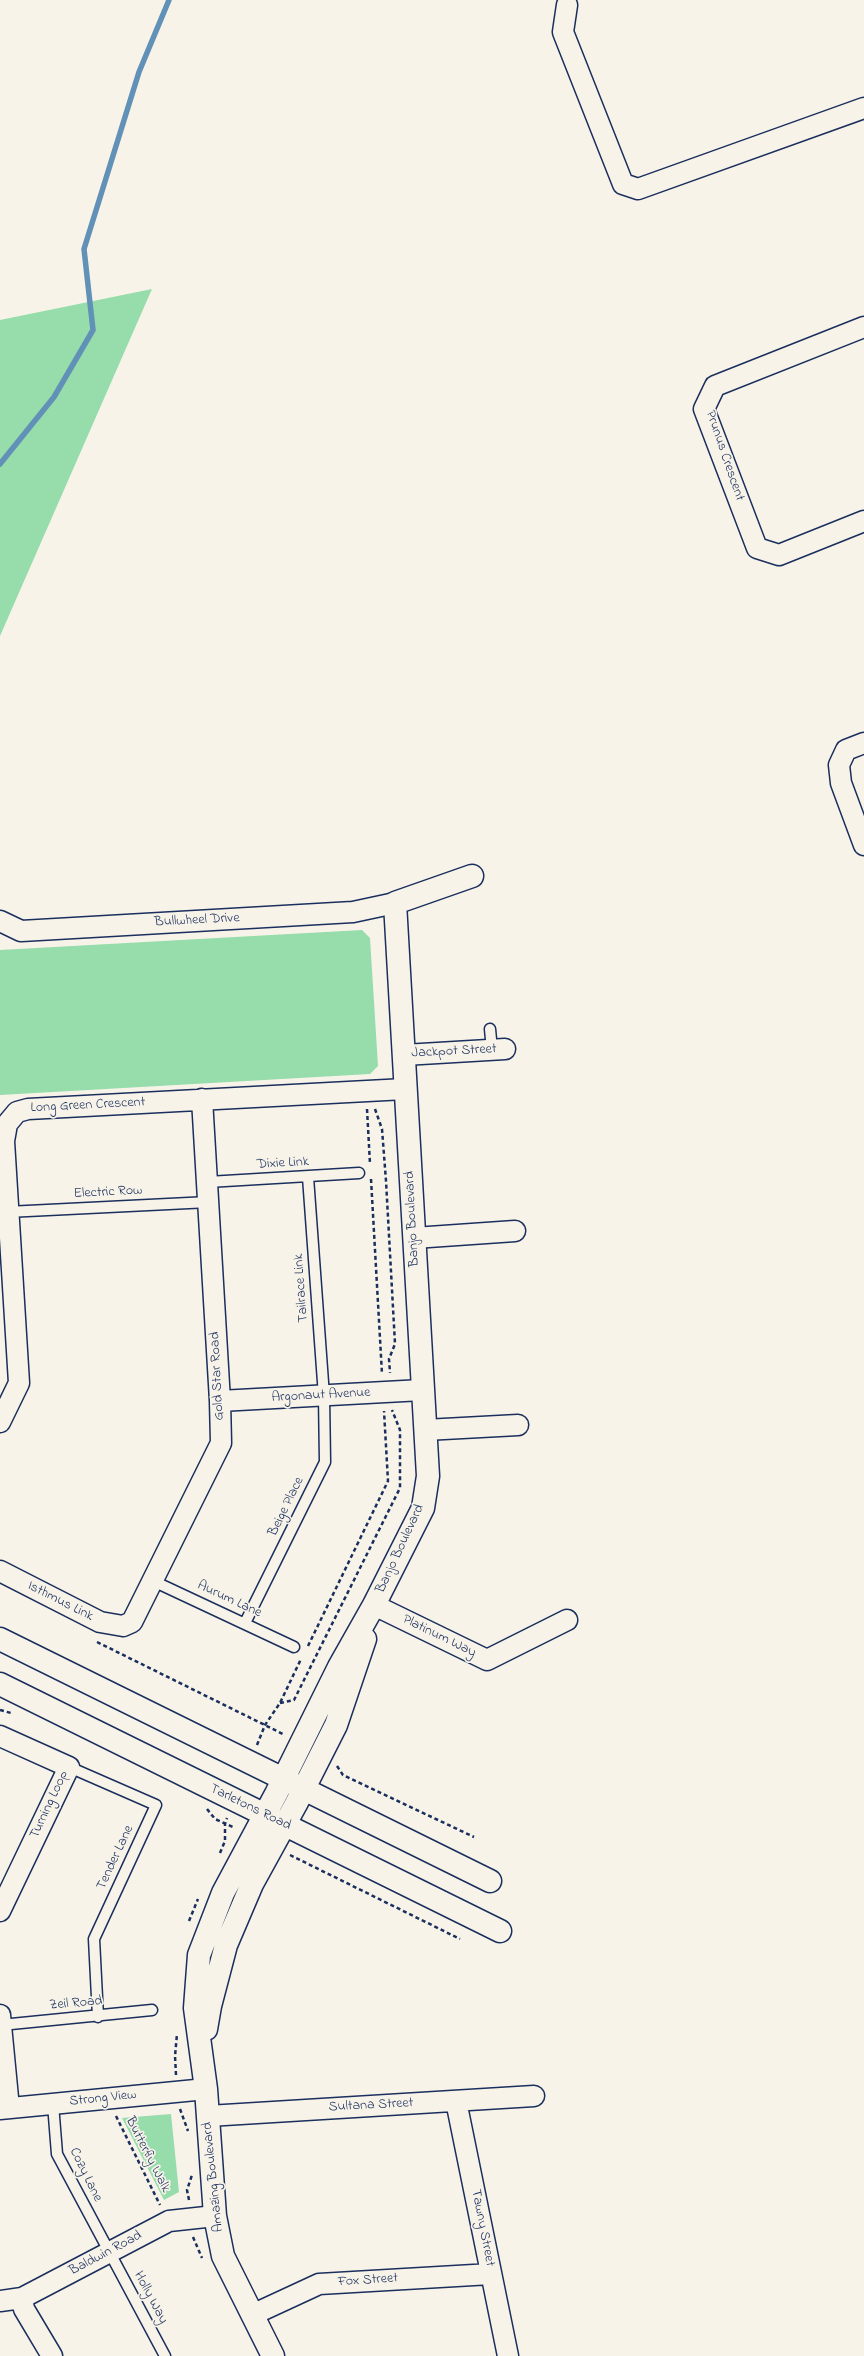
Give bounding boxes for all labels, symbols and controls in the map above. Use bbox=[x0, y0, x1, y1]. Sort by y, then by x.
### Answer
street label: Prunus Crescent bbox=[701, 409, 747, 503]
street label: Bullwheel Drive bbox=[154, 910, 240, 932]
street label: Jackpot Street bbox=[411, 1041, 497, 1063]
street label: Long Green Crescent bbox=[30, 1095, 146, 1117]
street label: Dixie Link bbox=[257, 1154, 309, 1174]
street label: Banjo Boulevard bbox=[402, 1171, 424, 1267]
street label: Electric Row bbox=[73, 1183, 143, 1203]
street label: Tailrace Link bbox=[291, 1253, 313, 1323]
street label: Gold Star Road bbox=[207, 1331, 229, 1421]
street label: Argonaut Avenue bbox=[271, 1385, 371, 1407]
street label: Beige Place bbox=[265, 1475, 309, 1539]
street label: Banjo Boulevard bbox=[373, 1502, 429, 1596]
street label: Isthmus Link bbox=[24, 1578, 96, 1626]
street label: Aurum Lane bbox=[194, 1578, 264, 1622]
street label: Platinum Way bbox=[399, 1612, 479, 1662]
street label: Turning Loop bbox=[27, 1768, 73, 1842]
street label: Tarletons Road bbox=[207, 1781, 293, 1835]
street label: Tender Lane bbox=[94, 1823, 138, 1893]
street label: Zeil Road bbox=[49, 1993, 103, 2015]
street label: Strong View bbox=[69, 2087, 137, 2111]
street label: Sultana Street bbox=[328, 2095, 414, 2117]
street label: Butterfly Walk bbox=[121, 2114, 173, 2196]
street label: Amazing Boulevard bbox=[200, 2121, 228, 2233]
street label: Cozy Lane bbox=[65, 2145, 105, 2205]
street label: Tawny Street bbox=[466, 2188, 498, 2268]
street label: Baldwin Road bbox=[67, 2228, 145, 2280]
street label: Holly Way bbox=[129, 2269, 171, 2327]
street label: Fox Street bbox=[337, 2271, 399, 2291]

